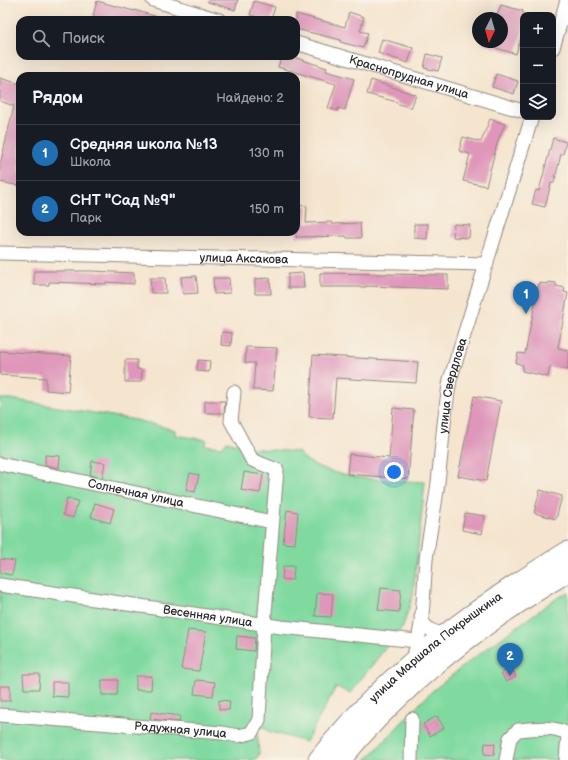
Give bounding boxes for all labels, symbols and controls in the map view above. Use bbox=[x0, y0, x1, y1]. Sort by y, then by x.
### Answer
north arrow bbox=[472, 12, 508, 48]
map controls bbox=[520, 12, 556, 120]
button: + bbox=[520, 12, 556, 48]
search box bbox=[16, 16, 300, 60]
icon: search bbox=[30, 27, 52, 49]
text: Поиск bbox=[62, 29, 105, 48]
button: − bbox=[520, 48, 556, 84]
street label: Краснопрудная улица bbox=[347, 52, 471, 102]
button: layers bbox=[520, 84, 556, 120]
text: Рядом bbox=[32, 88, 83, 108]
text: Найдено: 2 bbox=[216, 90, 284, 106]
text: Средняя школа №13 bbox=[70, 135, 218, 154]
text: 1 bbox=[42, 145, 48, 161]
text: 130 m bbox=[249, 145, 284, 161]
text: Школа bbox=[70, 154, 111, 170]
text: СНТ "Сад №9" bbox=[70, 191, 175, 210]
text: 2 bbox=[41, 201, 49, 217]
text: 150 m bbox=[250, 201, 284, 217]
text: Парк bbox=[70, 210, 102, 226]
street label: улица Аксакова bbox=[199, 251, 288, 268]
pin: 1 bbox=[513, 281, 539, 314]
street label: улица Свердлова bbox=[436, 336, 471, 434]
your location bbox=[384, 462, 404, 482]
street label: Солнечная улица bbox=[86, 476, 185, 511]
street label: улица Маршала Покрышкина bbox=[366, 589, 505, 706]
street label: Весенняя улица bbox=[162, 602, 253, 631]
pin: 2 bbox=[497, 643, 523, 676]
street label: Радужная улица bbox=[133, 719, 228, 742]

